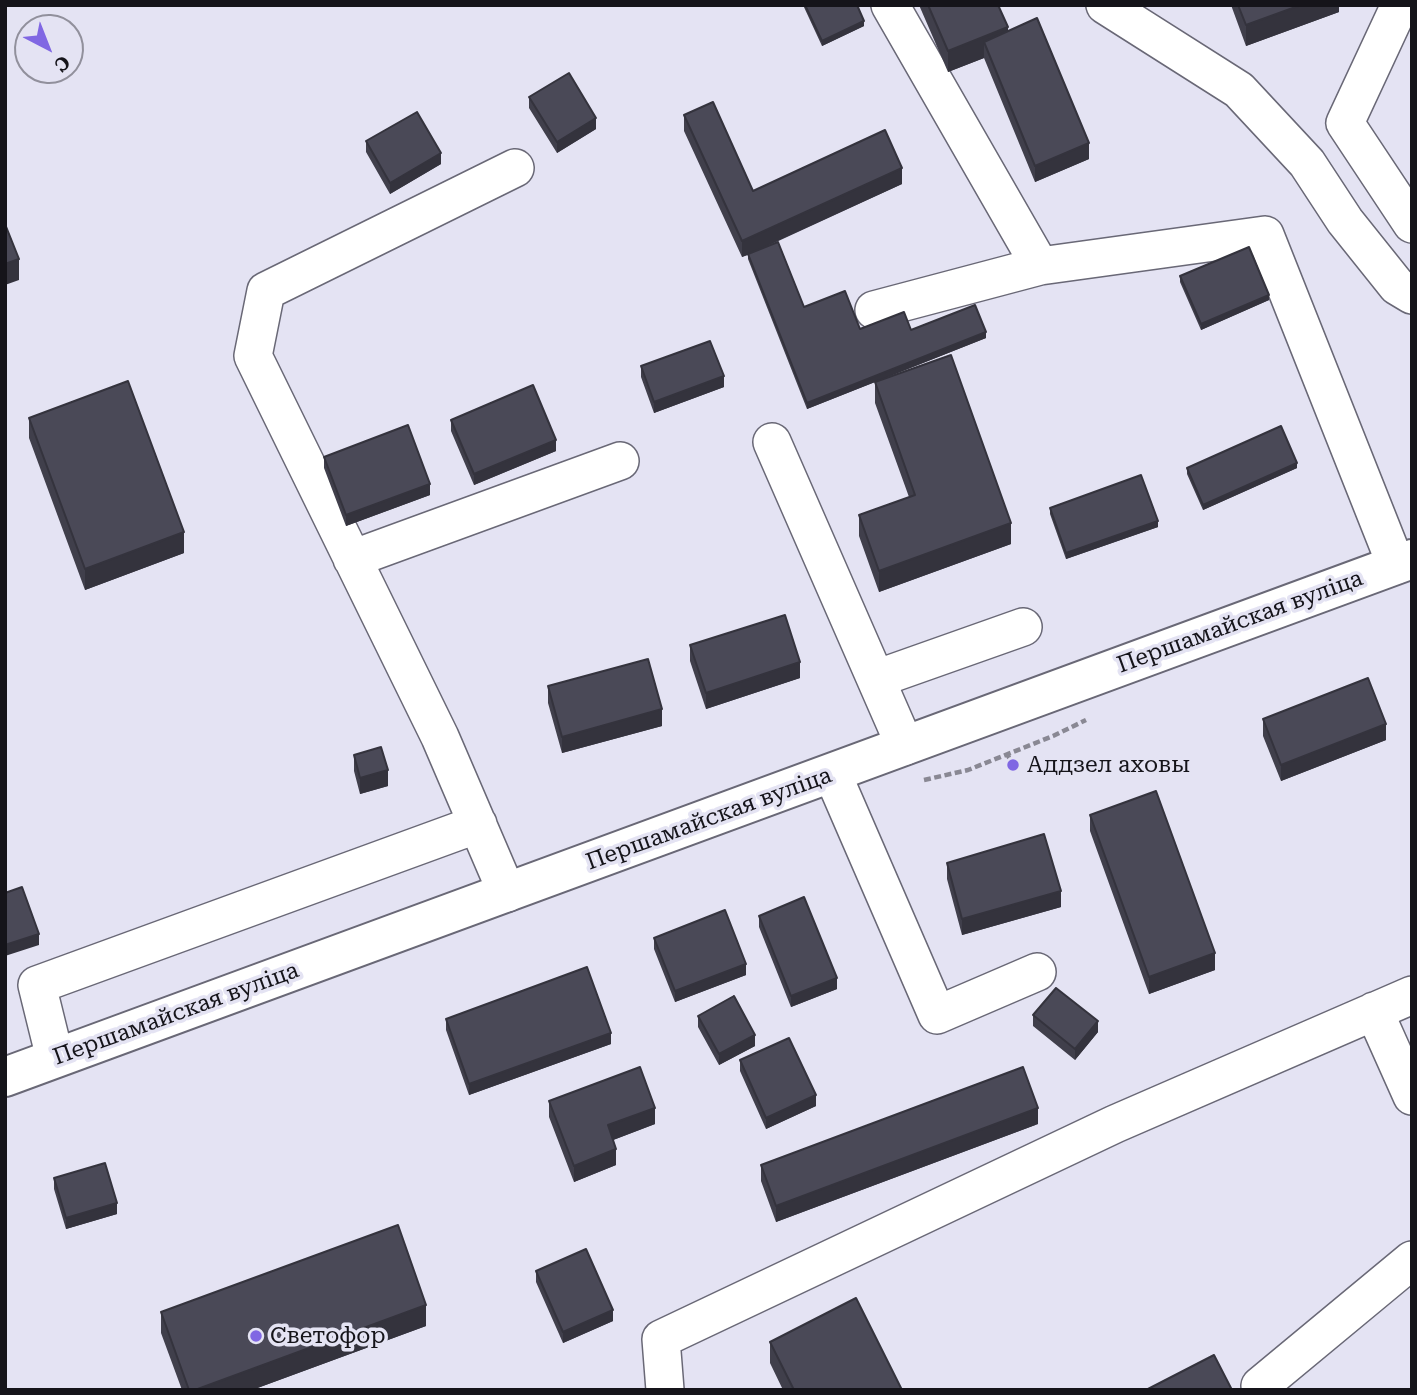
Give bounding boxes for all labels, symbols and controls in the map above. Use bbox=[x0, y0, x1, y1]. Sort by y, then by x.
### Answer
north arrow bbox=[14, 14, 84, 84]
text: С bbox=[49, 50, 75, 76]
street label: Першамайская вуліца bbox=[1113, 565, 1367, 679]
place label: Аддзел аховы bbox=[1027, 751, 1190, 779]
marker: Аддзел аховы bbox=[1005, 757, 1021, 773]
street label: Першамайская вуліца bbox=[582, 762, 836, 876]
street label: Першамайская вуліца bbox=[49, 957, 303, 1071]
place label: Светофор bbox=[270, 1322, 386, 1350]
marker: Светофор bbox=[248, 1328, 264, 1344]

